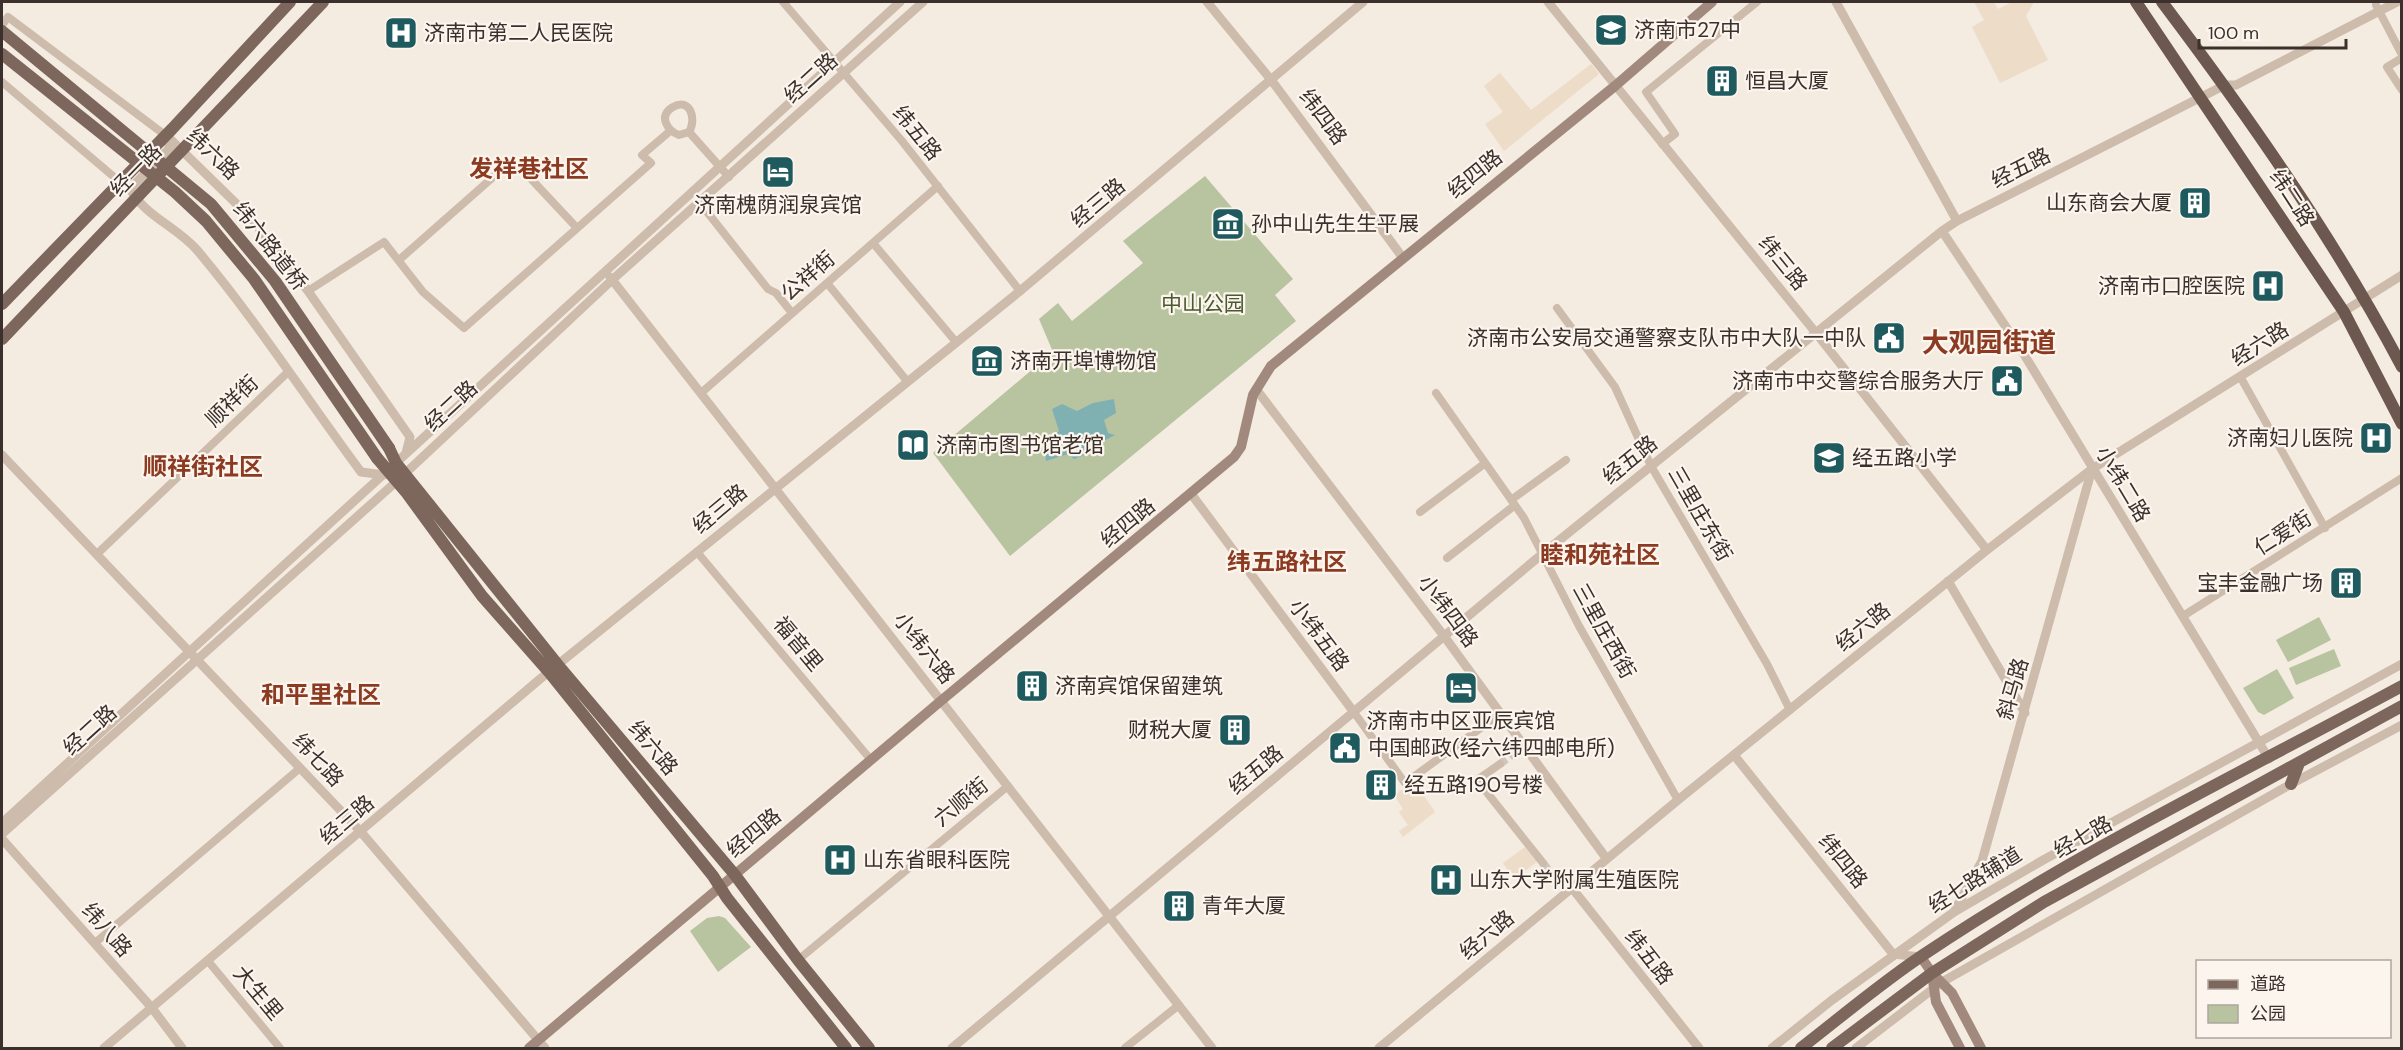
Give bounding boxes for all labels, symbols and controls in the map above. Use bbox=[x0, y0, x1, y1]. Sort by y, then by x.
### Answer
school or university icon: 济南市27中 bbox=[1593, 12, 1629, 48]
scale bar bbox=[2199, 12, 2346, 50]
hospital icon: 济南市第二人民医院 bbox=[383, 15, 419, 51]
place label: 济南市27中 bbox=[1634, 16, 1741, 44]
place label: 济南市第二人民医院 bbox=[424, 19, 613, 47]
text: 100 m bbox=[2208, 21, 2259, 45]
street label: 经二路 bbox=[778, 47, 844, 109]
building icon: 恒昌大厦 bbox=[1704, 63, 1740, 99]
place label: 恒昌大厦 bbox=[1745, 67, 1829, 95]
street label: 纬四路 bbox=[1293, 83, 1353, 151]
street label: 纬五路 bbox=[886, 100, 948, 166]
street label: 纬六路 bbox=[181, 122, 245, 186]
street label: 经一路 bbox=[104, 138, 168, 202]
street label: 经五路 bbox=[1987, 141, 2055, 195]
street label: 经四路 bbox=[1442, 143, 1508, 205]
district label: 发祥巷社区 bbox=[469, 153, 589, 184]
hotel icon: 济南槐荫润泉宾馆 bbox=[760, 154, 796, 190]
street label: 纬二路 bbox=[2263, 164, 2321, 232]
street label: 经三路 bbox=[1065, 172, 1131, 234]
building icon: 山东商会大厦 bbox=[2177, 185, 2213, 221]
place label: 山东商会大厦 bbox=[2046, 189, 2172, 217]
place label: 济南槐荫润泉宾馆 bbox=[694, 191, 862, 219]
street label: 纬六路道桥 bbox=[227, 196, 313, 296]
museum icon: 孙中山先生生平展 bbox=[1210, 206, 1246, 242]
place label: 孙中山先生生平展 bbox=[1251, 210, 1419, 238]
street label: 纬三路 bbox=[1752, 230, 1814, 296]
street label: 公祥街 bbox=[775, 245, 841, 307]
hospital icon: 济南市口腔医院 bbox=[2250, 268, 2286, 304]
place label: 济南市口腔医院 bbox=[2098, 272, 2245, 300]
park label: 中山公园 bbox=[1161, 290, 1245, 318]
street label: 经六路 bbox=[2226, 315, 2294, 373]
public building icon: 济南市公安局交通警察支队市中大队一中队 bbox=[1871, 320, 1907, 356]
place label: 济南市公安局交通警察支队市中大队一中队 bbox=[1467, 324, 1866, 352]
district label: 大观园街道 bbox=[1922, 325, 2057, 360]
museum icon: 济南开埠博物馆 bbox=[969, 343, 1005, 379]
place label: 济南开埠博物馆 bbox=[1010, 347, 1157, 375]
public building icon: 济南市中交警综合服务大厅 bbox=[1989, 363, 2025, 399]
place label: 济南市中交警综合服务大厅 bbox=[1732, 367, 1984, 395]
street label: 顺祥街 bbox=[200, 369, 264, 433]
street label: 经二路 bbox=[418, 374, 484, 438]
hospital icon: 济南妇儿医院 bbox=[2358, 420, 2394, 456]
place label: 济南妇儿医院 bbox=[2227, 424, 2353, 452]
library icon: 济南市图书馆老馆 bbox=[895, 427, 931, 463]
street label: 经五路 bbox=[1597, 429, 1663, 491]
place label: 济南市图书馆老馆 bbox=[936, 431, 1104, 459]
school or university icon: 经五路小学 bbox=[1811, 440, 1847, 476]
street label: 小纬二路 bbox=[2089, 441, 2157, 527]
place label: 经五路小学 bbox=[1852, 444, 1957, 472]
district label: 顺祥街社区 bbox=[143, 451, 263, 482]
street label: 三里庄东街 bbox=[1662, 462, 1738, 566]
street label: 经三路 bbox=[687, 478, 753, 540]
street label: 经四路 bbox=[1095, 492, 1161, 554]
street label: 仁爱街 bbox=[2249, 504, 2317, 562]
district label: 睦和苑社区 bbox=[1540, 539, 1660, 570]
district label: 纬五路社区 bbox=[1227, 546, 1347, 577]
building icon: 宝丰金融广场 bbox=[2328, 565, 2364, 601]
street label: 小纬四路 bbox=[1412, 569, 1484, 653]
place label: 宝丰金融广场 bbox=[2197, 569, 2323, 597]
street label: 三里庄西街 bbox=[1566, 578, 1642, 684]
street label: 小纬五路 bbox=[1283, 593, 1355, 677]
street label: 经六路 bbox=[1830, 596, 1896, 658]
street label: 小纬六路 bbox=[887, 606, 961, 690]
street label: 福音里 bbox=[767, 611, 829, 677]
street label: 斜马路 bbox=[1991, 655, 2035, 723]
building icon: 济南宾馆保留建筑 bbox=[1014, 668, 1050, 704]
hotel icon: 济南市中区亚辰宾馆 bbox=[1443, 670, 1479, 706]
place label: 济南宾馆保留建筑 bbox=[1055, 672, 1223, 700]
district label: 和平里社区 bbox=[261, 679, 381, 710]
street label: 经二路 bbox=[57, 699, 123, 761]
place label: 济南市中区亚辰宾馆 bbox=[1367, 707, 1556, 735]
building icon: 财税大厦 bbox=[1217, 712, 1253, 748]
street label: 纬六路 bbox=[622, 715, 684, 781]
place label: 财税大厦 bbox=[1128, 716, 1212, 744]
street label: 纬七路 bbox=[286, 727, 350, 793]
public building icon: 中国邮政(经六纬四邮电所) bbox=[1327, 730, 1363, 766]
place label: 中国邮政(经六纬四邮电所) bbox=[1368, 734, 1615, 762]
street label: 经五路 bbox=[1223, 739, 1289, 801]
building icon: 经五路190号楼 bbox=[1363, 767, 1399, 803]
street label: 六顺街 bbox=[928, 771, 994, 833]
place label: 经五路190号楼 bbox=[1404, 771, 1543, 799]
street label: 经三路 bbox=[314, 789, 380, 851]
street label: 经四路 bbox=[721, 802, 787, 864]
street label: 经七路 bbox=[2049, 809, 2117, 865]
street label: 纬四路 bbox=[1812, 828, 1874, 894]
street label: 经七路辅道 bbox=[1923, 840, 2027, 920]
hospital icon: 山东省眼科医院 bbox=[822, 842, 858, 878]
place label: 山东省眼科医院 bbox=[863, 846, 1010, 874]
hospital icon: 山东大学附属生殖医院 bbox=[1428, 862, 1464, 898]
place label: 山东大学附属生殖医院 bbox=[1469, 866, 1679, 894]
building icon: 青年大厦 bbox=[1161, 888, 1197, 924]
place label: 青年大厦 bbox=[1202, 892, 1286, 920]
street label: 纬八路 bbox=[76, 897, 138, 963]
street label: 经六路 bbox=[1454, 904, 1520, 966]
street label: 纬五路 bbox=[1619, 924, 1679, 990]
street label: 大生里 bbox=[227, 960, 289, 1026]
legend bbox=[2196, 960, 2391, 1038]
text: 道路 bbox=[2250, 972, 2286, 996]
text: 公园 bbox=[2250, 1002, 2286, 1026]

